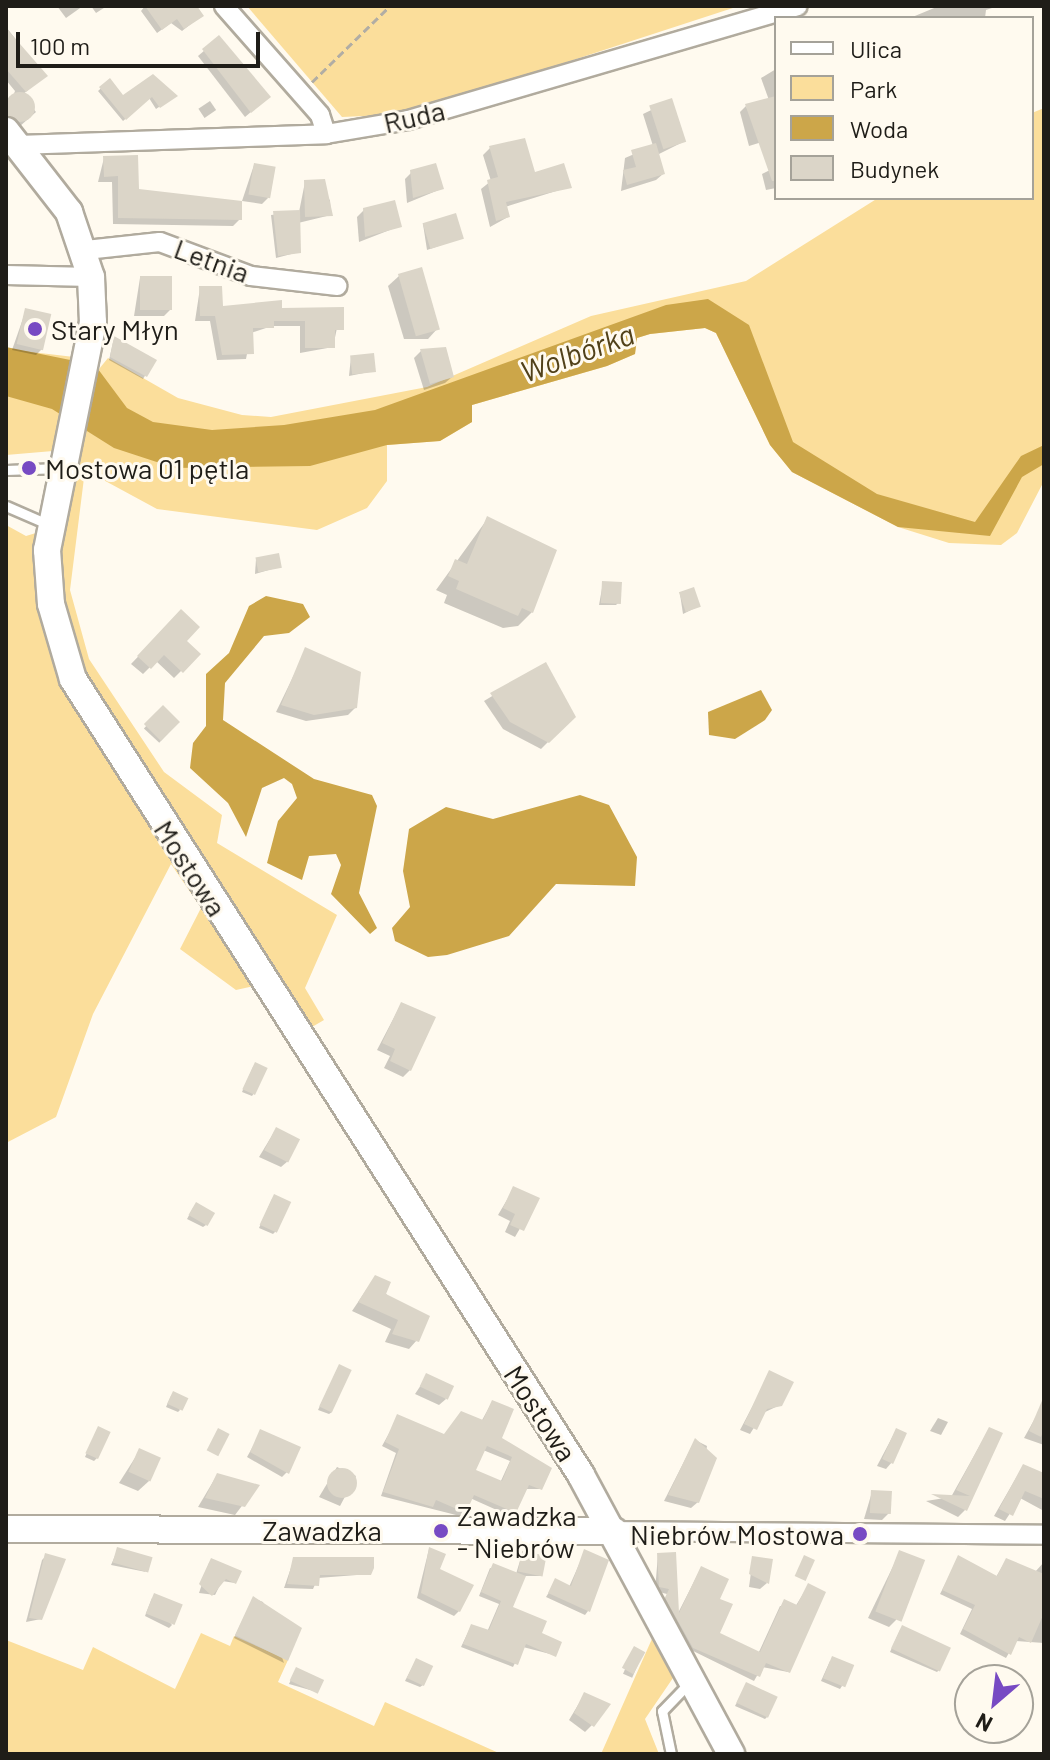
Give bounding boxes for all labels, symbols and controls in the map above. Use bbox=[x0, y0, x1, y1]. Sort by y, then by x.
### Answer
scale bar bbox=[20, 16, 264, 66]
legend bbox=[774, 16, 1034, 200]
text: 100 m bbox=[30, 31, 90, 60]
text: Ulica bbox=[850, 34, 902, 63]
text: Park bbox=[850, 74, 897, 103]
street label: Ruda bbox=[380, 93, 448, 139]
text: Woda bbox=[850, 114, 908, 143]
text: Budynek bbox=[850, 154, 939, 183]
street label: Letnia bbox=[170, 231, 254, 289]
place label: Stary Młyn bbox=[51, 312, 179, 346]
water label: Wolbórka bbox=[515, 315, 639, 389]
marker: Stary Młyn bbox=[26, 320, 44, 338]
place label: Mostowa 01 pętla bbox=[45, 451, 249, 485]
marker: Mostowa 01 pętla bbox=[20, 459, 38, 477]
street label: Mostowa bbox=[148, 814, 234, 922]
street label: Mostowa bbox=[498, 1359, 584, 1467]
place label: Zawadzka - Niebrów bbox=[457, 1498, 577, 1564]
street label: Zawadzka bbox=[262, 1513, 382, 1547]
place label: Niebrów Mostowa bbox=[630, 1517, 844, 1551]
marker: Zawadzka - Niebrów bbox=[432, 1522, 450, 1540]
marker: Niebrów Mostowa bbox=[851, 1525, 869, 1543]
north arrow bbox=[954, 1664, 1034, 1744]
text: N bbox=[971, 1709, 996, 1738]

